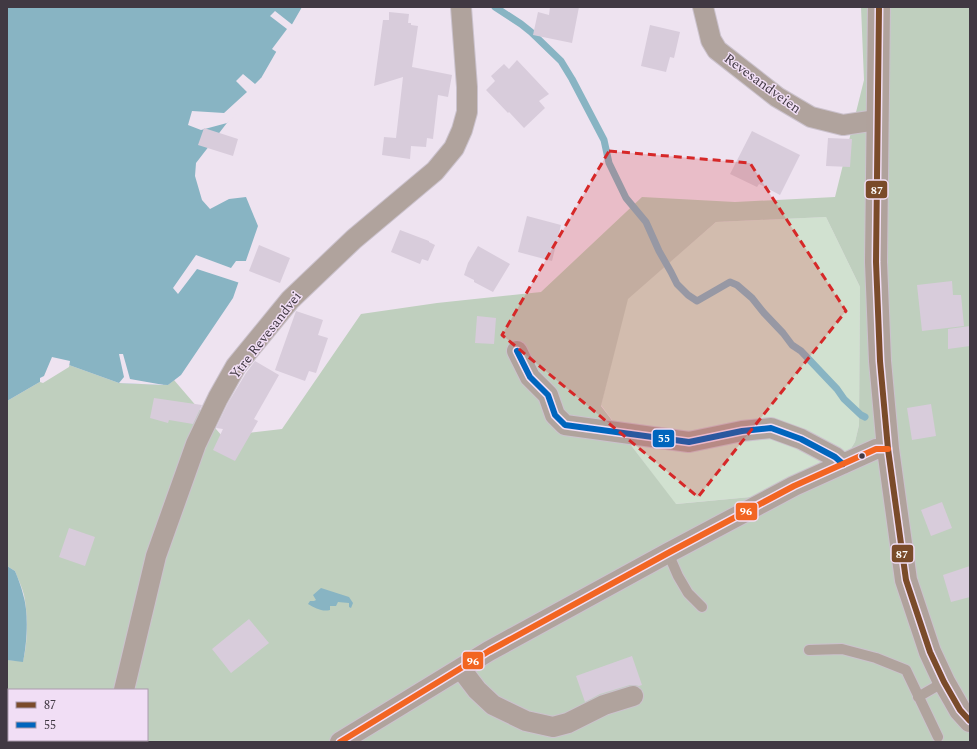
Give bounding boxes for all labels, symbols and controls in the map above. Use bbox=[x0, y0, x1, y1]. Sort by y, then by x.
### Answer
street label: Revesandveien bbox=[720, 48, 806, 119]
line badge: 87 bbox=[865, 180, 888, 199]
text: 87 bbox=[871, 182, 883, 199]
street label: Ytre Revesandvei bbox=[224, 287, 306, 384]
line badge: 55 bbox=[652, 429, 675, 448]
text: 55 bbox=[658, 430, 670, 447]
unlabelled marker bbox=[857, 451, 867, 461]
line badge: 96 bbox=[735, 502, 758, 521]
text: 96 bbox=[740, 503, 752, 520]
line badge: 87 bbox=[891, 544, 914, 563]
text: 87 bbox=[896, 546, 908, 563]
line badge: 96 bbox=[462, 651, 484, 670]
text: 96 bbox=[467, 653, 479, 670]
legend bbox=[8, 689, 148, 741]
text: 87 bbox=[44, 696, 56, 715]
text: 55 bbox=[44, 716, 56, 735]

